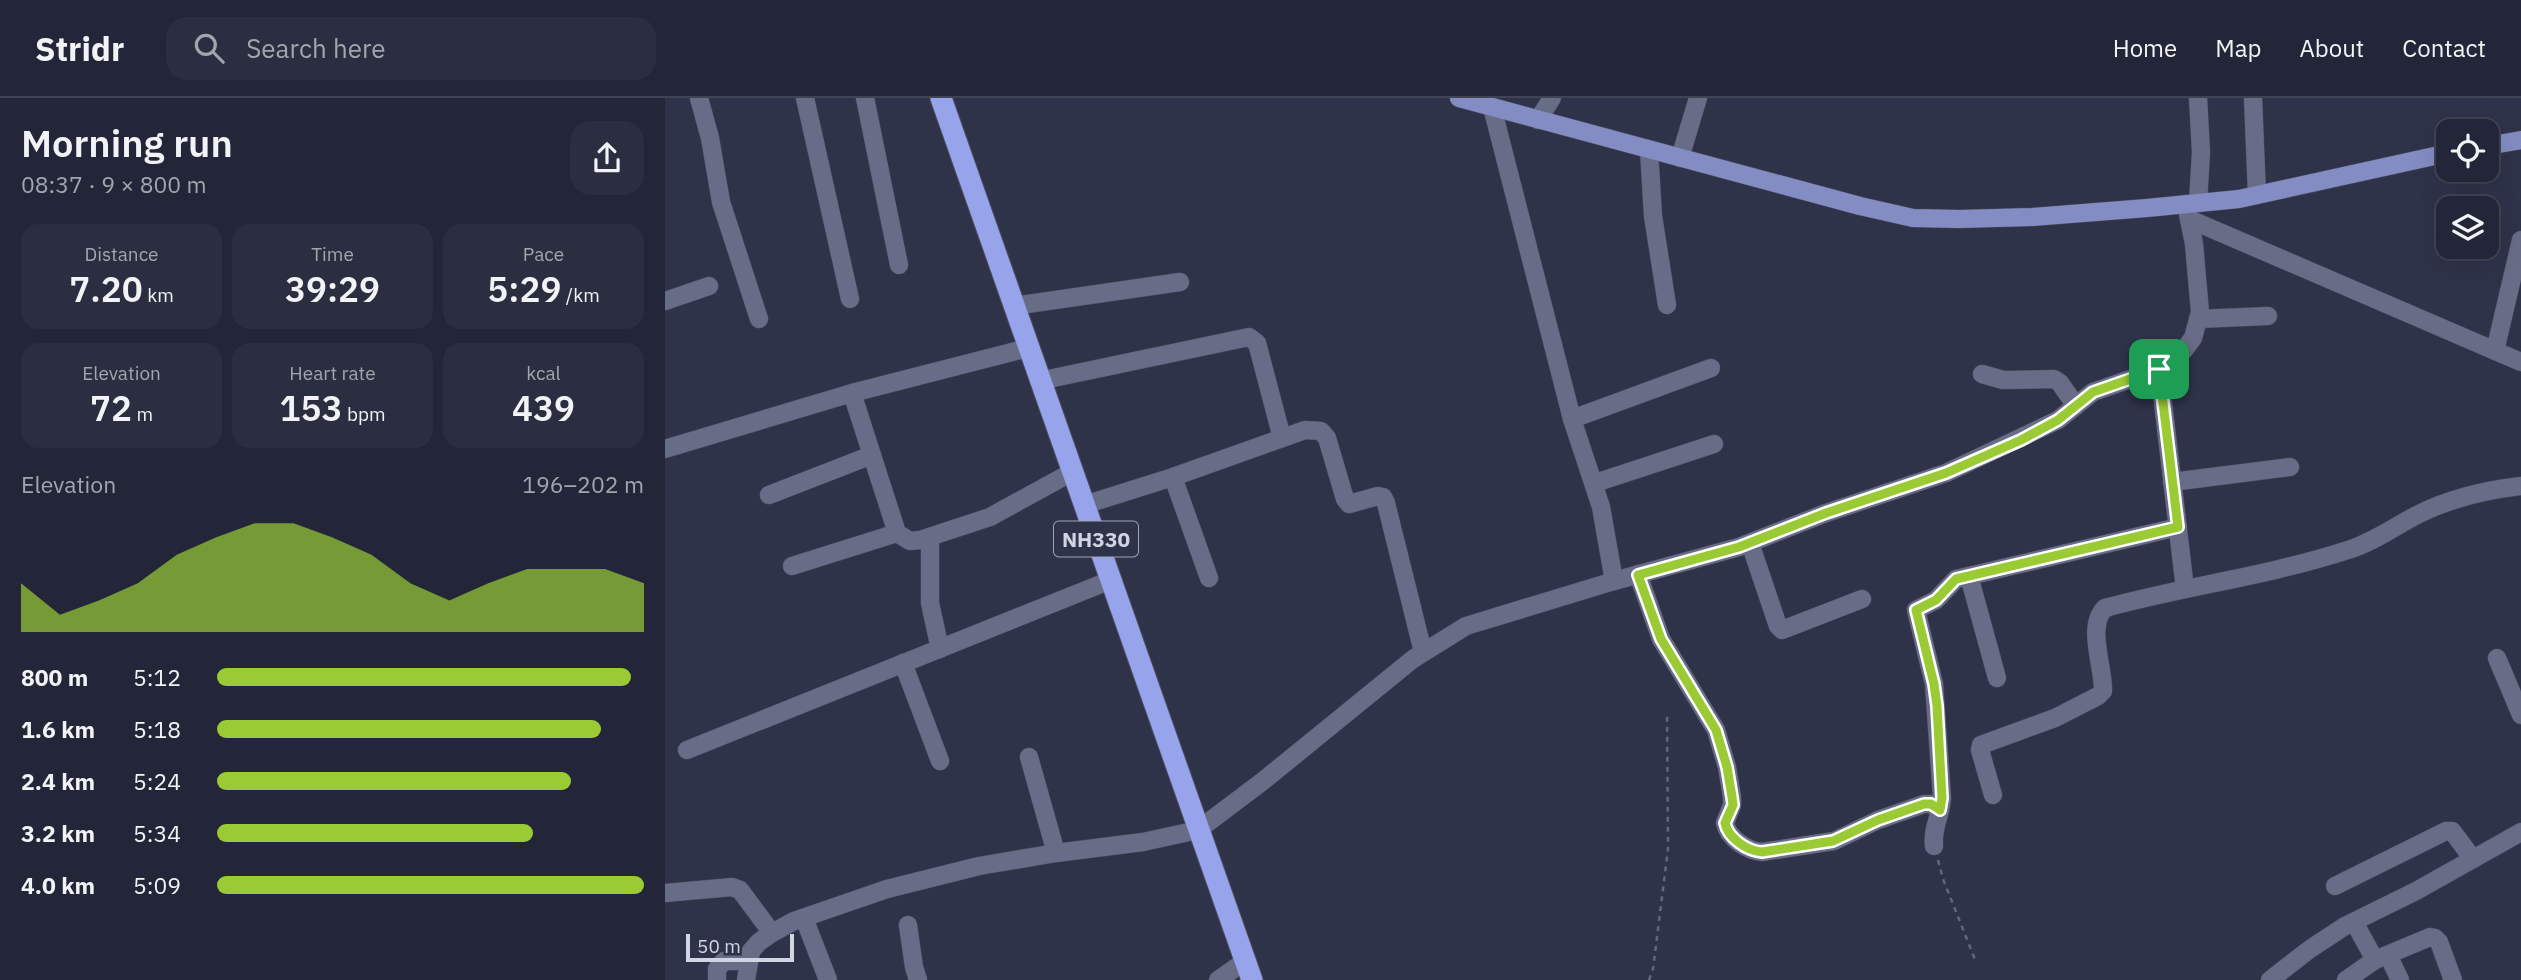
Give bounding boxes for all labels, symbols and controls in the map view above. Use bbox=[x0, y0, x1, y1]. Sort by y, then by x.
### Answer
search box bbox=[166, 17, 656, 80]
text: Stridr bbox=[35, 27, 124, 70]
icon: search bbox=[190, 29, 228, 67]
text: Search here bbox=[246, 31, 386, 65]
text: Home bbox=[2113, 32, 2177, 64]
text: Map bbox=[2215, 32, 2261, 64]
text: About bbox=[2299, 32, 2364, 64]
text: Contact bbox=[2402, 32, 2486, 64]
text: Morning run bbox=[21, 118, 233, 167]
map controls bbox=[2436, 119, 2499, 259]
button: locate bbox=[2436, 119, 2499, 182]
button: share bbox=[570, 121, 644, 195]
text: 08:37 · 9 × 800 m bbox=[21, 169, 207, 199]
button: layers bbox=[2436, 196, 2499, 259]
text: Distance bbox=[84, 242, 159, 266]
text: Time bbox=[311, 242, 354, 266]
text: Pace bbox=[523, 242, 564, 266]
text: 7.20 bbox=[69, 266, 143, 312]
text: 39:29 bbox=[285, 266, 380, 312]
text: 5:29 bbox=[487, 266, 561, 312]
text: km bbox=[143, 283, 174, 307]
text: /km bbox=[561, 283, 600, 307]
pin bbox=[2129, 339, 2189, 399]
icon: arrive bbox=[2140, 350, 2178, 388]
text: Elevation bbox=[82, 361, 161, 385]
text: Heart rate bbox=[289, 361, 376, 385]
text: kcal bbox=[526, 361, 561, 385]
text: 72 bbox=[90, 385, 132, 431]
text: 153 bbox=[279, 385, 342, 431]
text: 439 bbox=[512, 385, 575, 431]
text: m bbox=[132, 402, 153, 426]
text: bpm bbox=[342, 402, 386, 426]
text: Elevation bbox=[21, 469, 116, 499]
text: 196–202 m bbox=[522, 469, 644, 499]
road number: NH330 bbox=[1054, 522, 1138, 556]
text: 800 m bbox=[21, 662, 88, 692]
text: 5:12 bbox=[133, 662, 181, 692]
text: 1.6 km bbox=[21, 714, 95, 744]
text: 5:18 bbox=[133, 714, 181, 744]
text: 2.4 km bbox=[21, 766, 95, 796]
text: 5:24 bbox=[133, 766, 181, 796]
text: 3.2 km bbox=[21, 818, 95, 848]
text: 5:34 bbox=[133, 818, 181, 848]
text: 4.0 km bbox=[21, 870, 95, 900]
text: 5:09 bbox=[133, 870, 181, 900]
scale bar bbox=[686, 931, 795, 963]
text: 50 m bbox=[697, 934, 741, 958]

